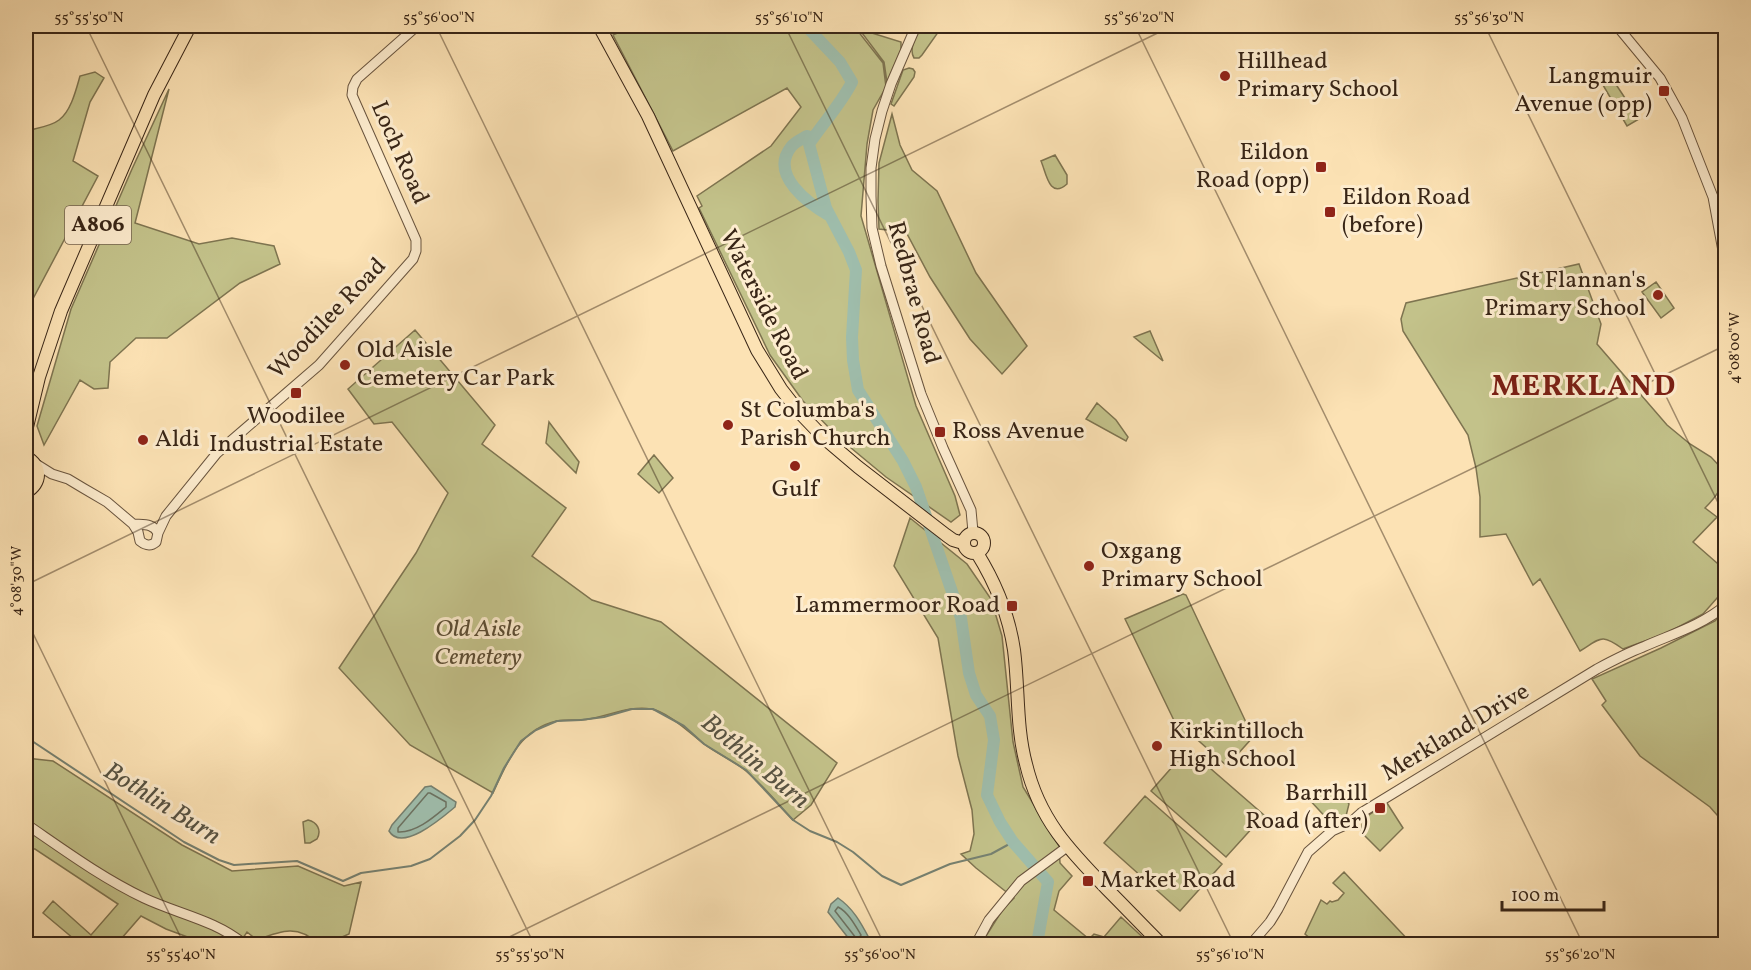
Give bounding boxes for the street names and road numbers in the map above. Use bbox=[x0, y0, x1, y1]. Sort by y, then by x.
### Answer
street label: Loch Road bbox=[361, 96, 437, 210]
road number: A806 bbox=[65, 206, 131, 244]
street label: Redbrae Road bbox=[878, 218, 948, 368]
street label: Waterside Road bbox=[710, 224, 816, 386]
street label: Woodilee Road bbox=[261, 251, 395, 387]
street label: Merkland Drive bbox=[1376, 675, 1536, 791]

